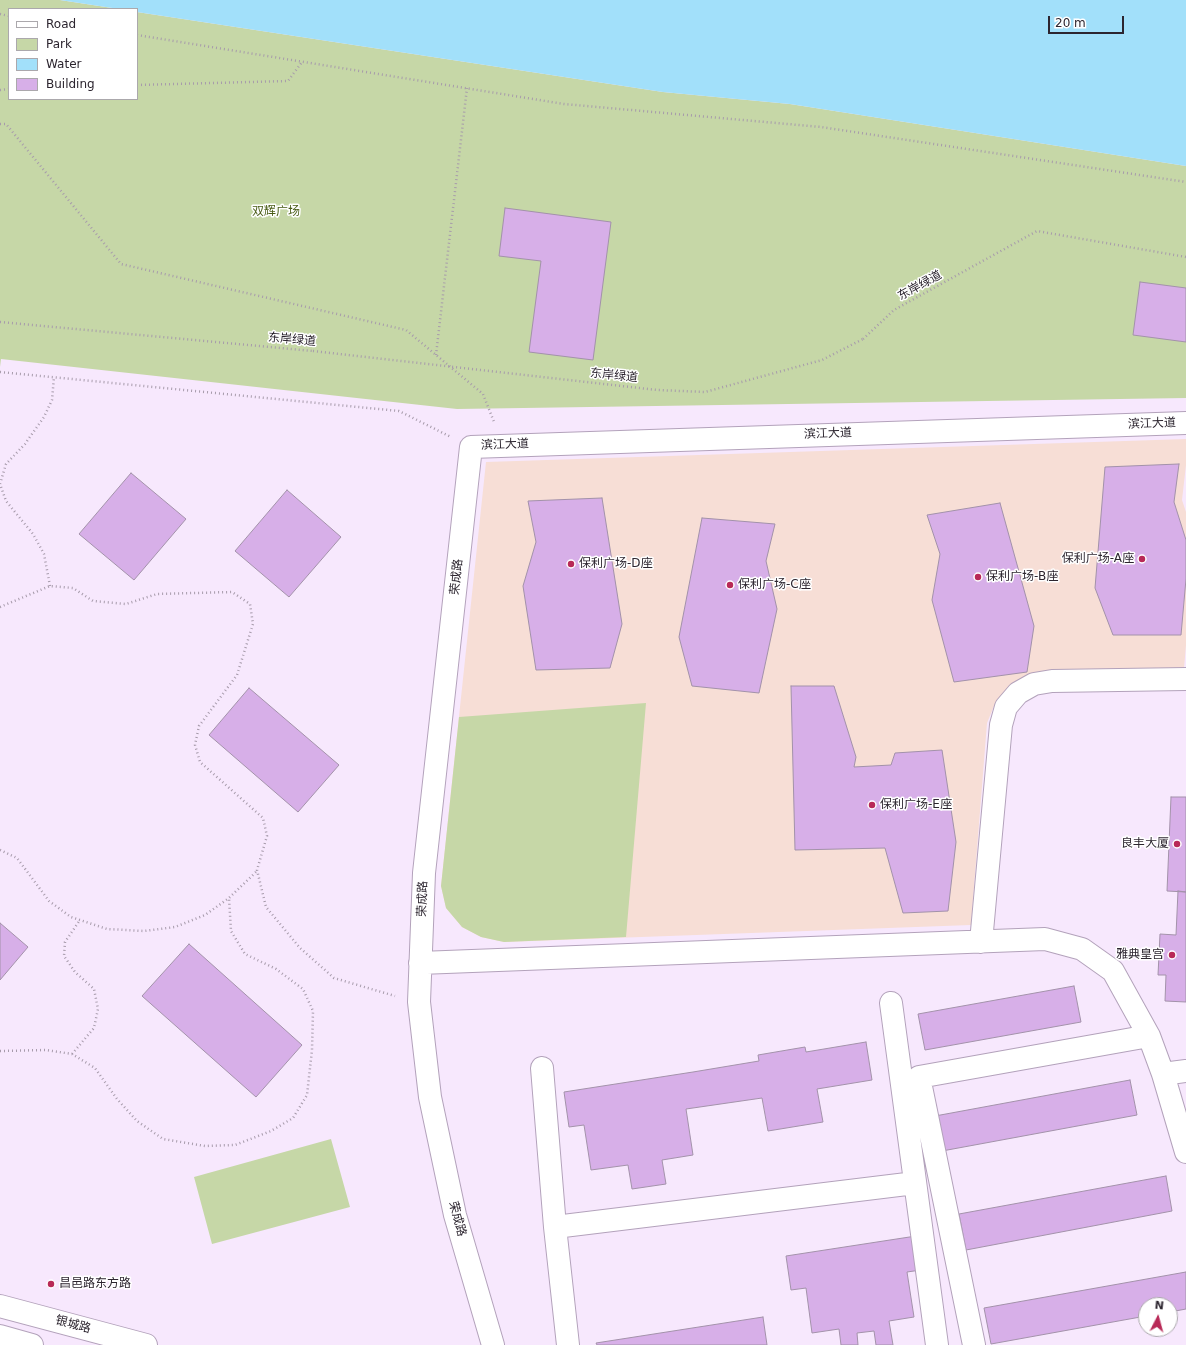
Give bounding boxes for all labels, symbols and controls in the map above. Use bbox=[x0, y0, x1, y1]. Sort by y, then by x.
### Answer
legend bbox=[8, 8, 138, 100]
scale bar bbox=[1050, 8, 1126, 34]
text: 20 m bbox=[1055, 16, 1086, 30]
text: Road bbox=[46, 17, 76, 31]
text: Park bbox=[46, 37, 72, 51]
text: Water bbox=[46, 57, 81, 71]
text: Building bbox=[46, 77, 95, 91]
park label: 双辉广场 bbox=[252, 205, 300, 219]
street label: 东岸绿道 bbox=[896, 268, 944, 304]
street label: 东岸绿道 bbox=[267, 331, 317, 349]
street label: 东岸绿道 bbox=[589, 366, 639, 386]
street label: 滨江大道 bbox=[1128, 416, 1176, 432]
street label: 滨江大道 bbox=[804, 426, 852, 442]
street label: 滨江大道 bbox=[481, 437, 529, 453]
place label: 保利广场-A座 bbox=[1062, 552, 1134, 566]
marker: 保利广场-A座 bbox=[1137, 554, 1147, 564]
place label: 保利广场-D座 bbox=[579, 557, 653, 571]
street label: 荣成路 bbox=[448, 558, 466, 596]
marker: 保利广场-D座 bbox=[566, 559, 576, 569]
place label: 保利广场-B座 bbox=[986, 570, 1058, 584]
marker: 保利广场-B座 bbox=[973, 572, 983, 582]
place label: 保利广场-C座 bbox=[738, 578, 811, 592]
marker: 保利广场-C座 bbox=[725, 580, 735, 590]
place label: 保利广场-E座 bbox=[880, 798, 952, 812]
marker: 保利广场-E座 bbox=[867, 800, 877, 810]
place label: 良丰大厦 bbox=[1121, 837, 1169, 851]
marker: 良丰大厦 bbox=[1172, 839, 1182, 849]
street label: 荣成路 bbox=[415, 881, 431, 917]
place label: 雅典皇宫 bbox=[1116, 948, 1164, 962]
marker: 雅典皇宫 bbox=[1167, 950, 1177, 960]
street label: 荣成路 bbox=[445, 1200, 469, 1238]
place label: 昌邑路东方路 bbox=[59, 1277, 131, 1291]
marker: 昌邑路东方路 bbox=[46, 1279, 56, 1289]
north arrow bbox=[1138, 1297, 1178, 1337]
text: N bbox=[1154, 1299, 1164, 1313]
street label: 银城路 bbox=[54, 1313, 92, 1337]

